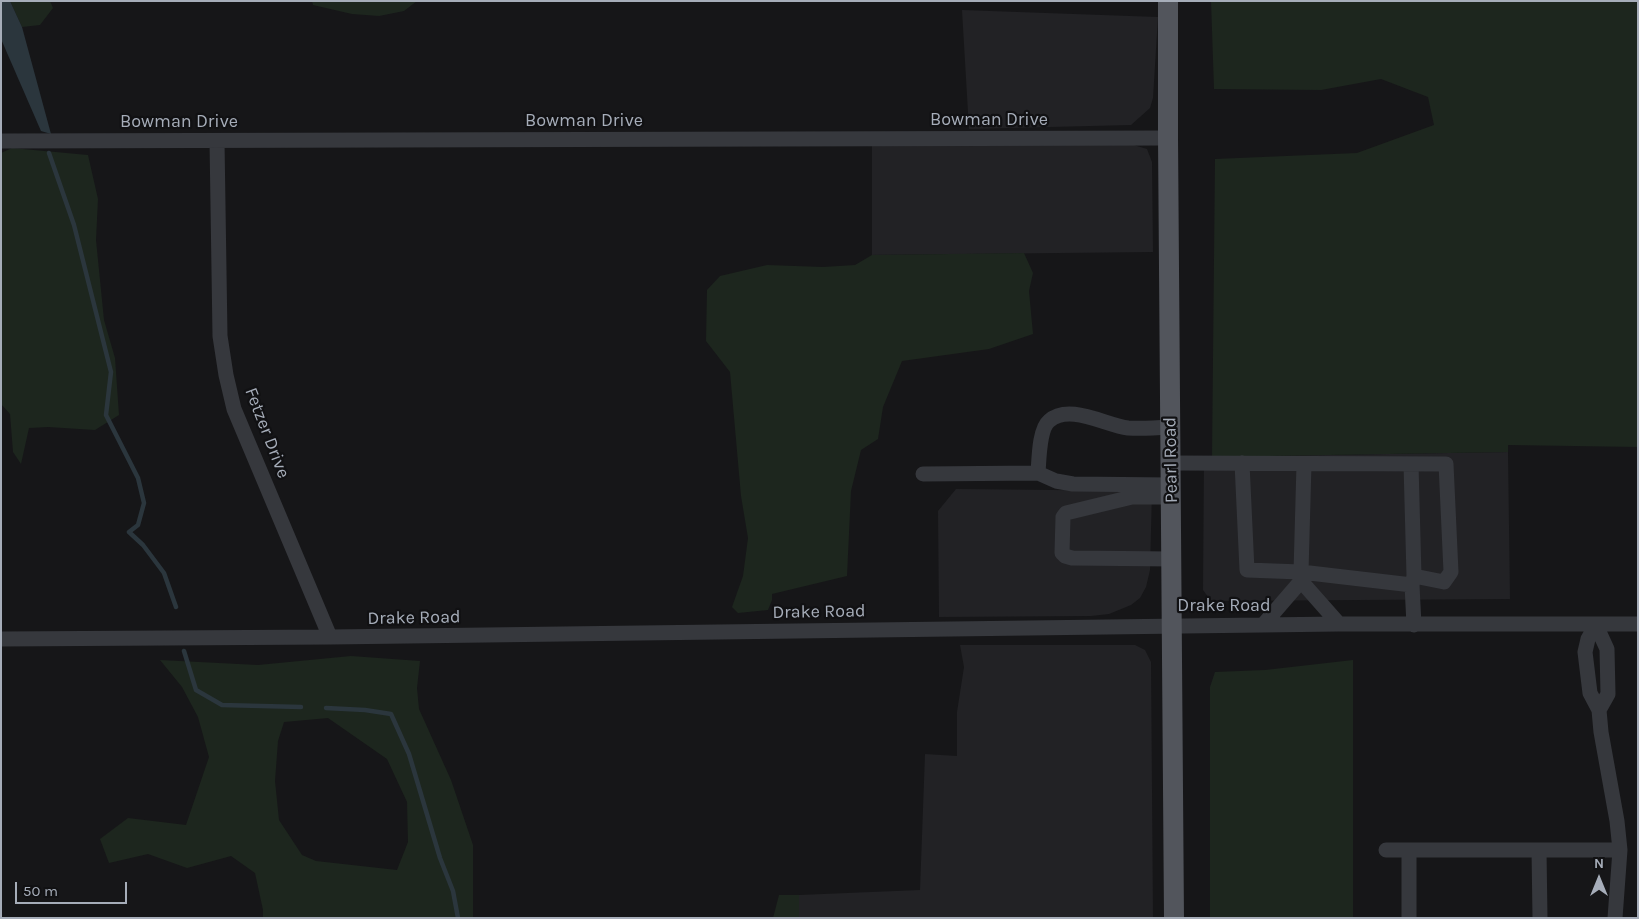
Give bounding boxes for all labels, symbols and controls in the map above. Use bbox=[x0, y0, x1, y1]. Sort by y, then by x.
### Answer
street label: Bowman Drive bbox=[930, 109, 1048, 131]
street label: Bowman Drive bbox=[525, 110, 643, 132]
street label: Bowman Drive bbox=[120, 111, 238, 133]
street label: Fetzer Drive bbox=[240, 385, 294, 481]
street label: Pearl Road bbox=[1159, 417, 1183, 503]
street label: Drake Road bbox=[1177, 595, 1271, 617]
street label: Drake Road bbox=[772, 600, 866, 624]
street label: Drake Road bbox=[367, 606, 461, 630]
north arrow bbox=[1574, 854, 1624, 904]
text: N bbox=[1594, 855, 1604, 872]
scale bar bbox=[18, 872, 130, 904]
text: 50 m bbox=[23, 882, 58, 900]

